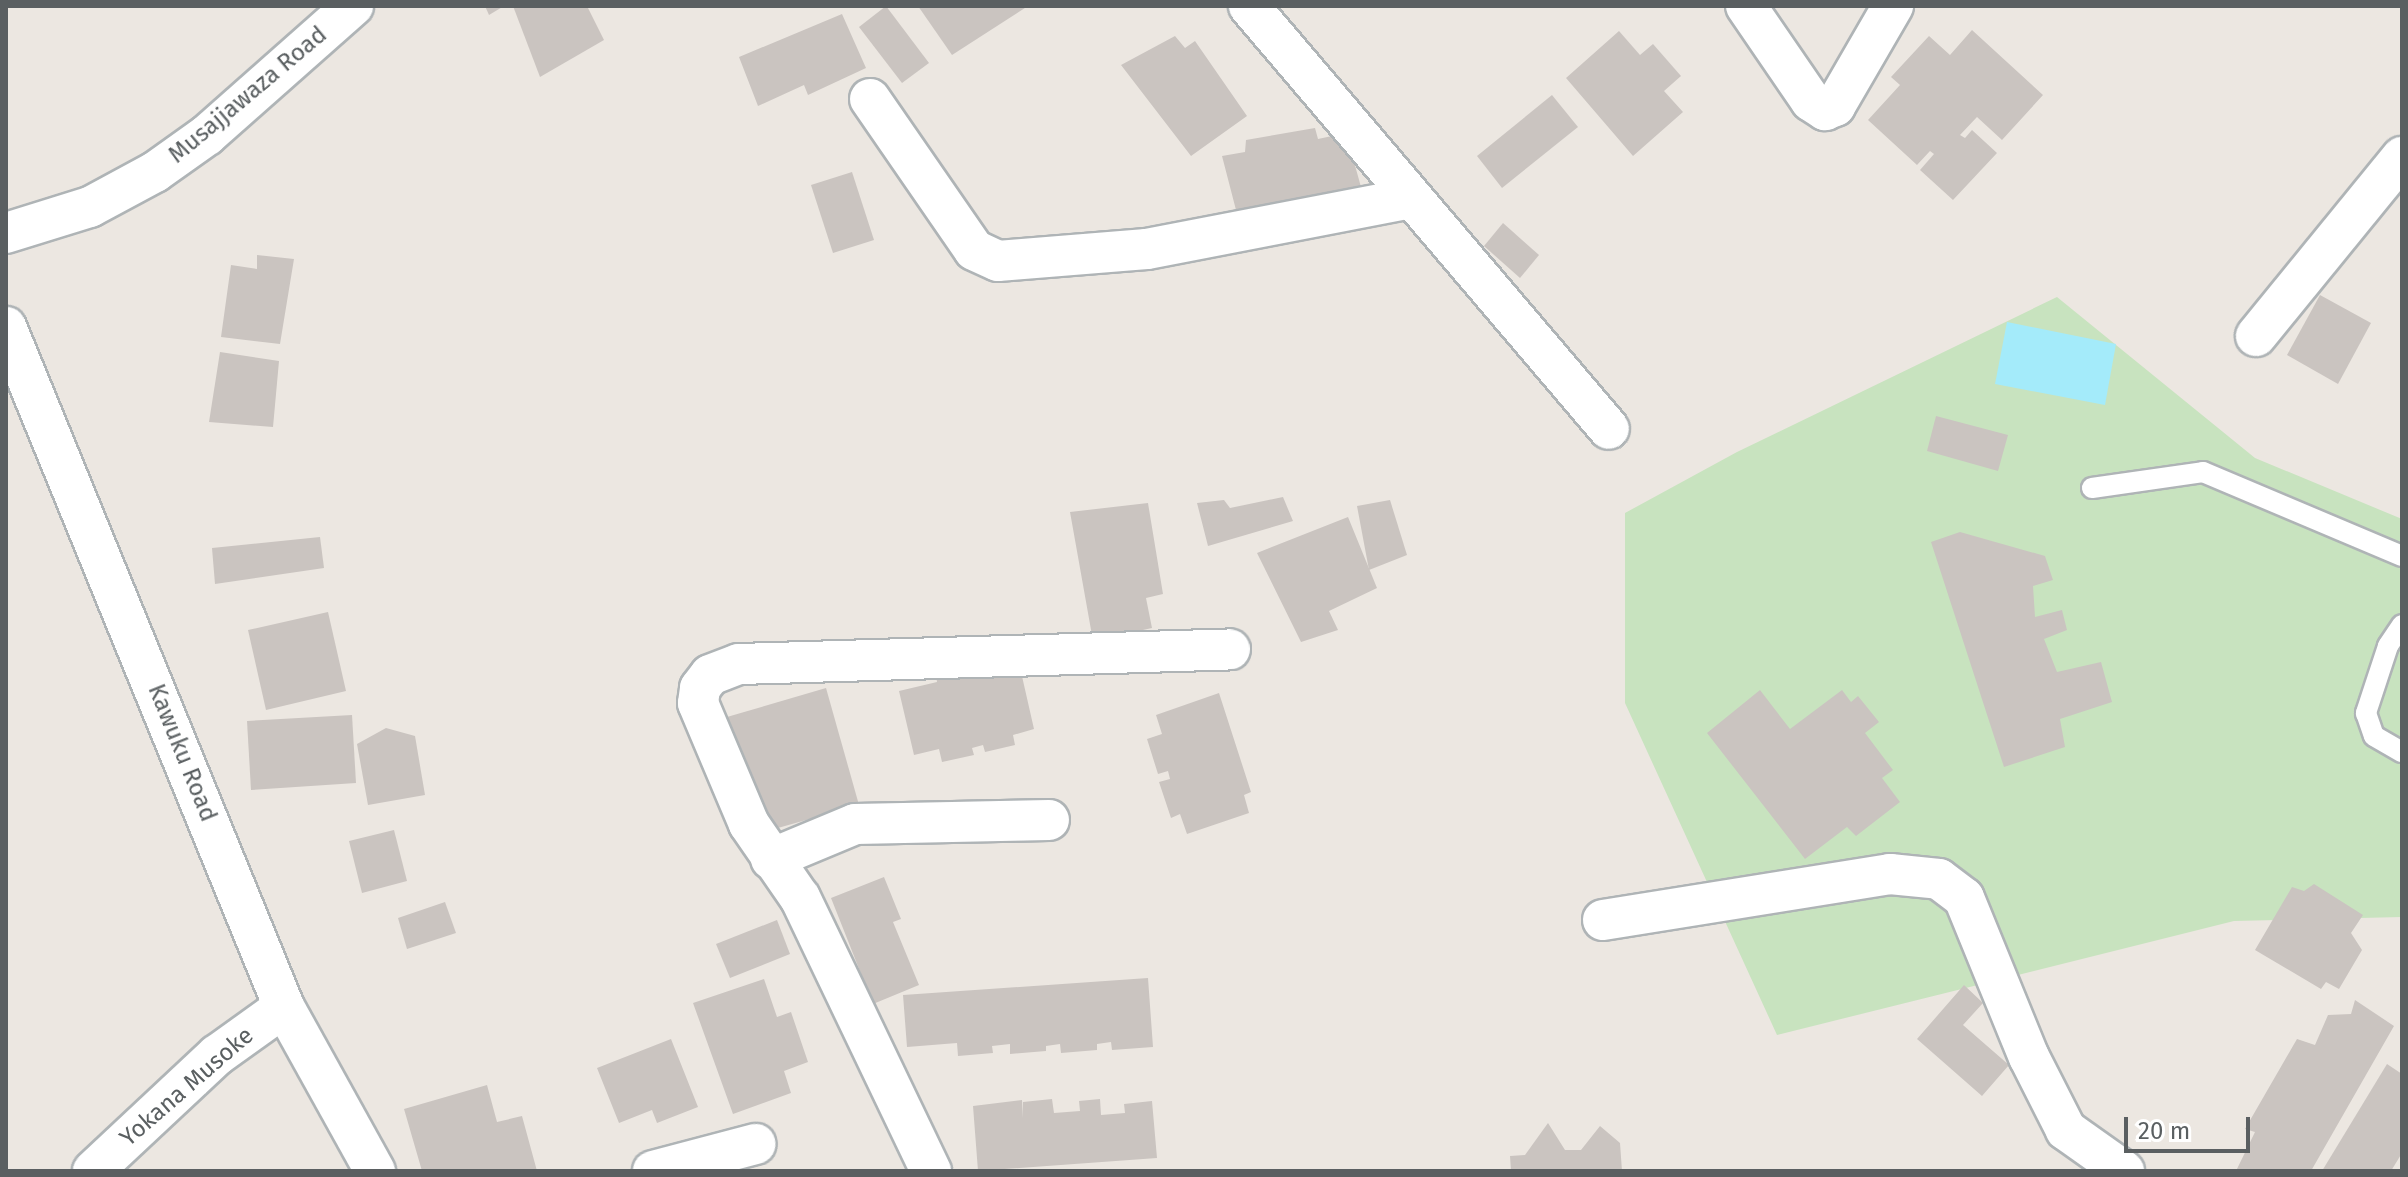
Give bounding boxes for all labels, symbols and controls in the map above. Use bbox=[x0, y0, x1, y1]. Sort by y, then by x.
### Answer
street label: Musajjawaza Road bbox=[163, 20, 333, 170]
street label: Kawuku Road bbox=[141, 680, 223, 826]
street label: Yokana Musoke bbox=[114, 1021, 260, 1153]
scale bar bbox=[2128, 1101, 2254, 1151]
text: 20 m bbox=[2138, 1117, 2190, 1145]

